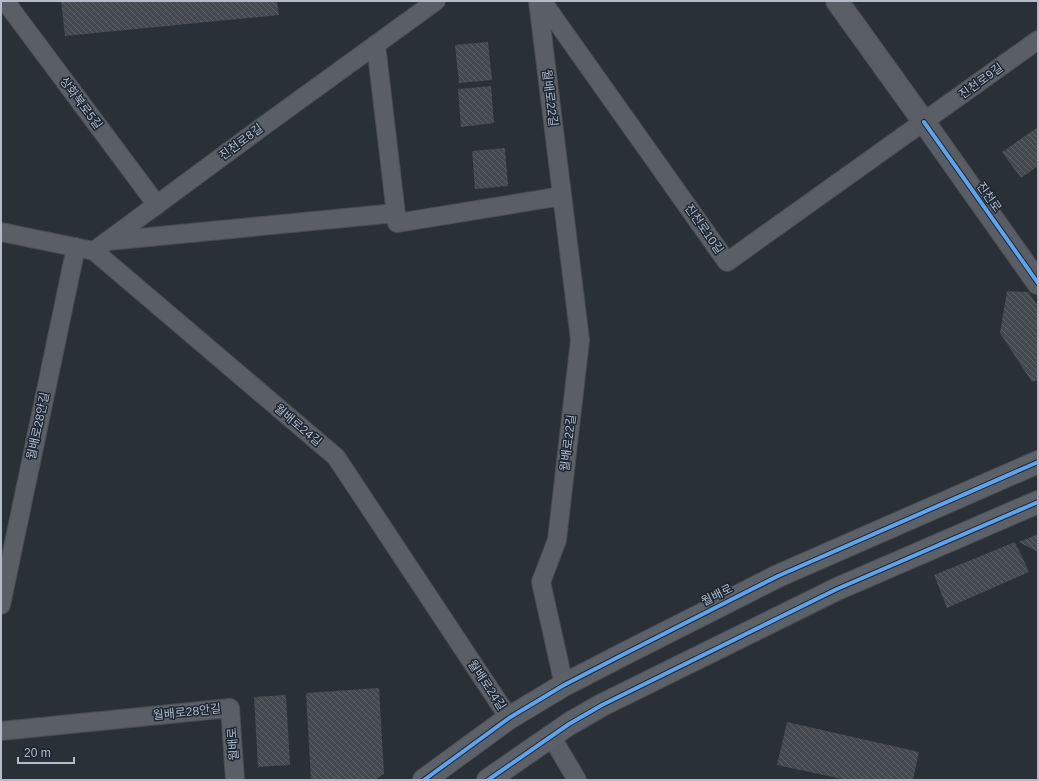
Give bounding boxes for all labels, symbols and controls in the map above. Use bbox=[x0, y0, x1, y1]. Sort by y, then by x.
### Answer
street label: 진천로9길 bbox=[956, 60, 1006, 102]
street label: 월배로22길 bbox=[540, 69, 560, 127]
street label: 상화북로5길 bbox=[57, 74, 105, 132]
street label: 진천로8길 bbox=[216, 121, 266, 163]
street label: 진천로 bbox=[974, 179, 1004, 215]
street label: 진천로10길 bbox=[682, 201, 726, 257]
street label: 월배로28안길 bbox=[24, 391, 52, 461]
street label: 월배로24길 bbox=[271, 401, 325, 449]
street label: 월배로22길 bbox=[558, 414, 578, 472]
street label: 월배로 bbox=[699, 581, 735, 609]
street label: 월배로24길 bbox=[465, 657, 509, 713]
street label: 월배로28안길 bbox=[152, 701, 222, 723]
street label: 월배로 bbox=[225, 727, 241, 761]
scale bar bbox=[18, 739, 74, 765]
text: 20 m bbox=[24, 746, 51, 760]

